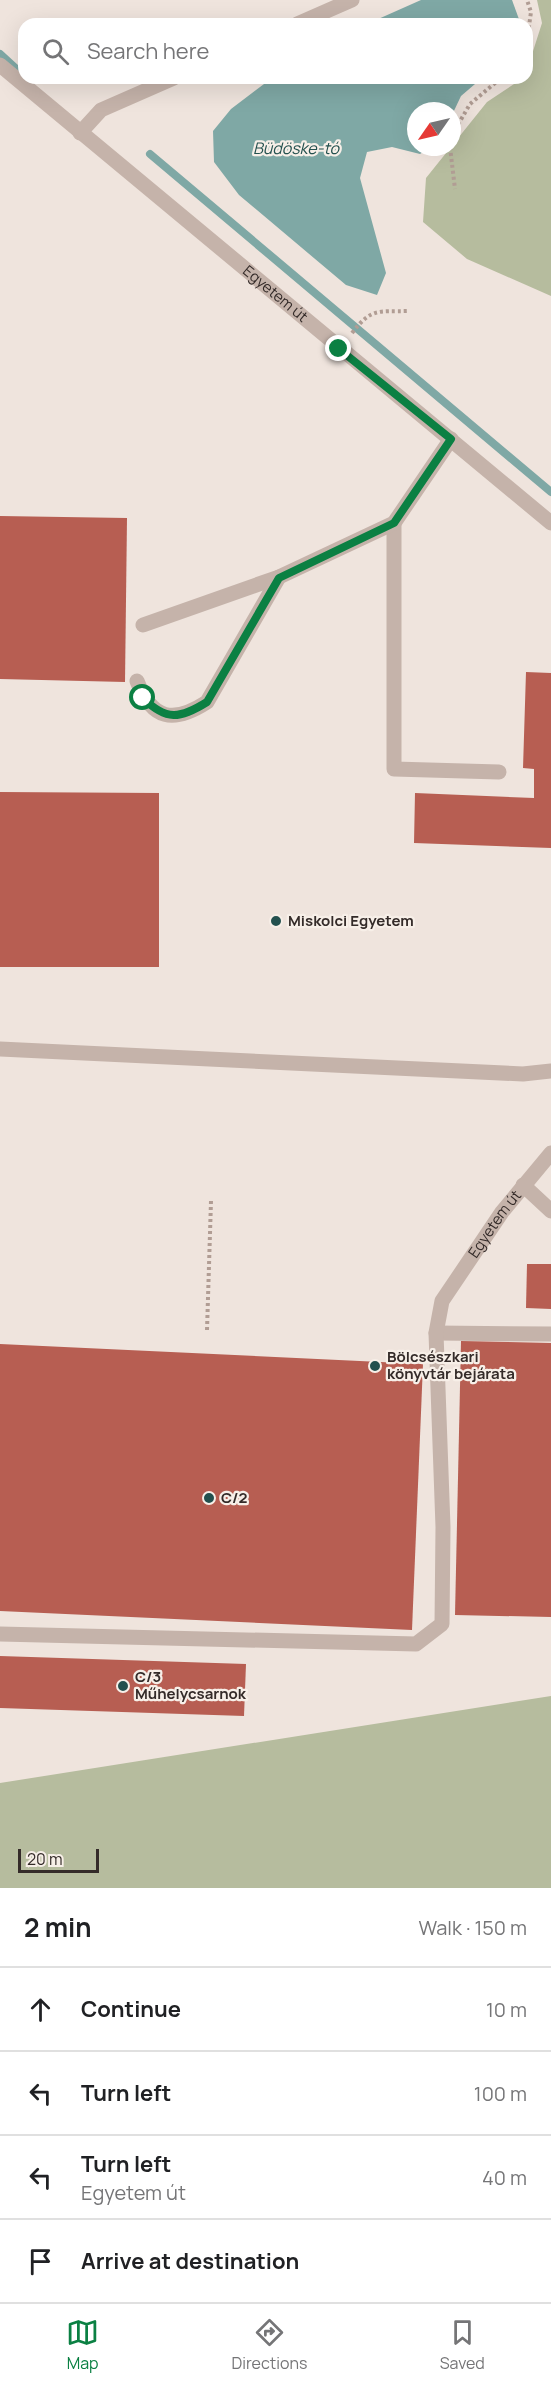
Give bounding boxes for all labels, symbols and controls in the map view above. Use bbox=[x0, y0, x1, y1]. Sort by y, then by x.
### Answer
search box bbox=[18, 18, 533, 84]
icon: search bbox=[39, 35, 72, 68]
text: Search here bbox=[87, 36, 209, 66]
north arrow bbox=[407, 102, 461, 156]
water label: Büdöske-tó bbox=[253, 137, 341, 159]
street label: Egyetem út bbox=[239, 260, 313, 327]
route end bbox=[325, 335, 351, 361]
route start bbox=[129, 684, 155, 710]
place label: Miskolci Egyetem bbox=[288, 910, 414, 931]
marker: Miskolci Egyetem bbox=[269, 914, 283, 928]
street label: Egyetem út bbox=[463, 1185, 526, 1262]
place label: Bölcsészkari könyvtár bejárata bbox=[387, 1346, 515, 1384]
marker: Bölcsészkari könyvtár bejárata bbox=[368, 1359, 382, 1373]
place label: C/2 bbox=[221, 1487, 248, 1508]
marker: C/2 bbox=[202, 1491, 216, 1505]
place label: C/3 Műhelycsarnok bbox=[135, 1666, 247, 1704]
marker: C/3 Műhelycsarnok bbox=[116, 1679, 130, 1693]
scale bar bbox=[18, 1846, 99, 1874]
text: 20 m bbox=[27, 1848, 63, 1870]
text: 2 min bbox=[24, 1909, 92, 1945]
text: Walk · 150 m bbox=[418, 1914, 527, 1941]
icon: ahead bbox=[24, 1993, 57, 2026]
text: Continue bbox=[81, 1994, 181, 2024]
text: 10 m bbox=[486, 1996, 527, 2023]
icon: left bbox=[24, 2077, 57, 2110]
text: Turn left bbox=[81, 2078, 171, 2108]
text: 100 m bbox=[474, 2080, 527, 2107]
text: Turn left bbox=[81, 2149, 171, 2179]
icon: left bbox=[24, 2161, 57, 2194]
text: 40 m bbox=[482, 2164, 527, 2191]
text: Egyetem út bbox=[81, 2179, 186, 2206]
icon: arrive bbox=[24, 2245, 57, 2278]
text: Arrive at destination bbox=[81, 2246, 299, 2276]
tab: Map bbox=[66, 2316, 99, 2374]
tab: Directions bbox=[232, 2316, 307, 2374]
tab: Saved bbox=[440, 2316, 485, 2374]

